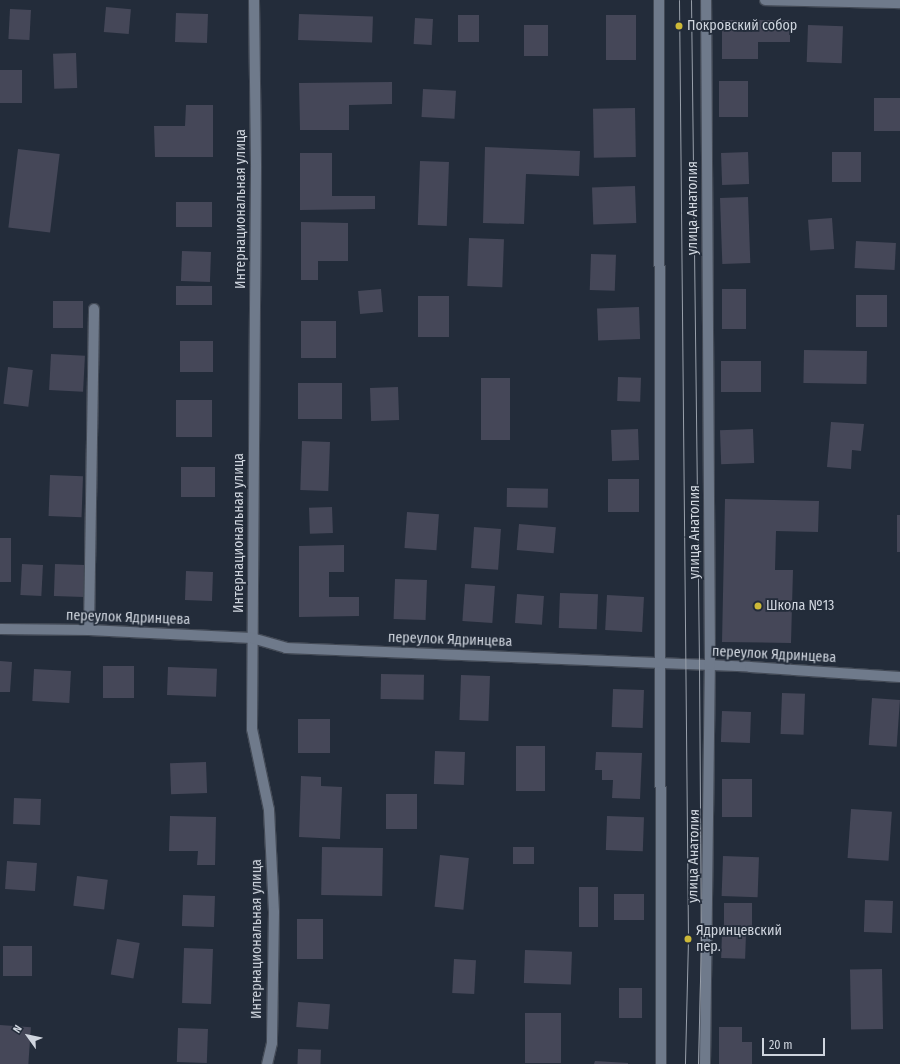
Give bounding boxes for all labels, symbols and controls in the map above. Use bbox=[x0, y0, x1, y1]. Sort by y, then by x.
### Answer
place label: Покровский собор bbox=[687, 18, 797, 34]
marker: Покровский собор bbox=[674, 21, 684, 31]
street label: Интернациональная улица bbox=[233, 129, 249, 289]
street label: улица Анатолия bbox=[685, 161, 701, 255]
street label: Интернациональная улица bbox=[231, 453, 247, 613]
street label: улица Анатолия bbox=[687, 485, 703, 579]
place label: Школа №13 bbox=[766, 598, 834, 614]
marker: Школа №13 bbox=[753, 601, 763, 611]
street label: переулок Ядринцева bbox=[66, 607, 190, 629]
street label: переулок Ядринцева bbox=[388, 629, 512, 651]
street label: переулок Ядринцева bbox=[712, 643, 836, 667]
street label: улица Анатолия bbox=[685, 809, 703, 903]
street label: Интернациональная улица bbox=[249, 859, 265, 1019]
place label: Ядринцевский пер. bbox=[696, 923, 782, 956]
marker: Ядринцевский пер. bbox=[683, 934, 693, 944]
north arrow bbox=[8, 1016, 48, 1056]
text: N bbox=[10, 1023, 25, 1035]
scale bar bbox=[764, 1030, 827, 1056]
text: 20 m bbox=[769, 1038, 793, 1052]

